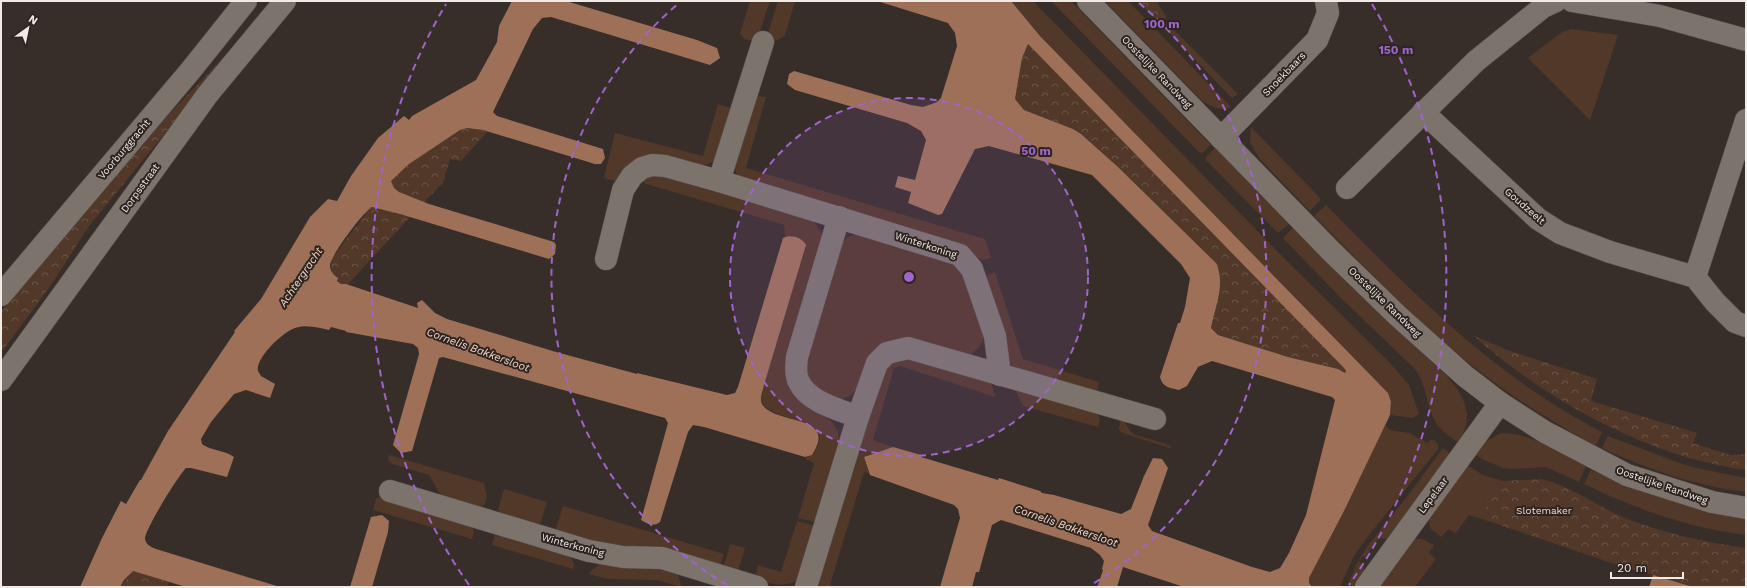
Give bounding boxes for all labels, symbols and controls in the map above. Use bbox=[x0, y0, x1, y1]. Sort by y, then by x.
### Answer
north arrow bbox=[8, 8, 48, 48]
text: N bbox=[26, 12, 40, 28]
text: 100 m bbox=[1144, 17, 1180, 31]
street label: Oostelijke Randweg bbox=[1120, 34, 1195, 111]
text: 150 m bbox=[1379, 43, 1413, 57]
street label: Snoekbaars bbox=[1260, 50, 1308, 98]
street label: Voorburggracht bbox=[96, 116, 153, 181]
text: 50 m bbox=[1021, 144, 1051, 158]
street label: Dorpsstraat bbox=[119, 161, 162, 215]
street label: Goudzeelt bbox=[1503, 186, 1548, 227]
street label: Winterkoning bbox=[894, 230, 959, 260]
water label: Achtergracht bbox=[276, 244, 326, 310]
street label: Oostelijke Randweg bbox=[1347, 265, 1424, 340]
centre of rings bbox=[902, 270, 916, 284]
water label: Cornelis Bakkersloot bbox=[425, 325, 532, 375]
street label: Oostelijke Randweg bbox=[1615, 464, 1710, 506]
street label: Lepelaar bbox=[1416, 475, 1450, 515]
water label: Cornelis Bakkersloot bbox=[1013, 502, 1120, 550]
park label: Slotemaker bbox=[1516, 505, 1572, 516]
street label: Winterkoning bbox=[541, 531, 606, 559]
scale bar bbox=[1611, 554, 1683, 580]
text: 20 m bbox=[1617, 561, 1647, 575]

